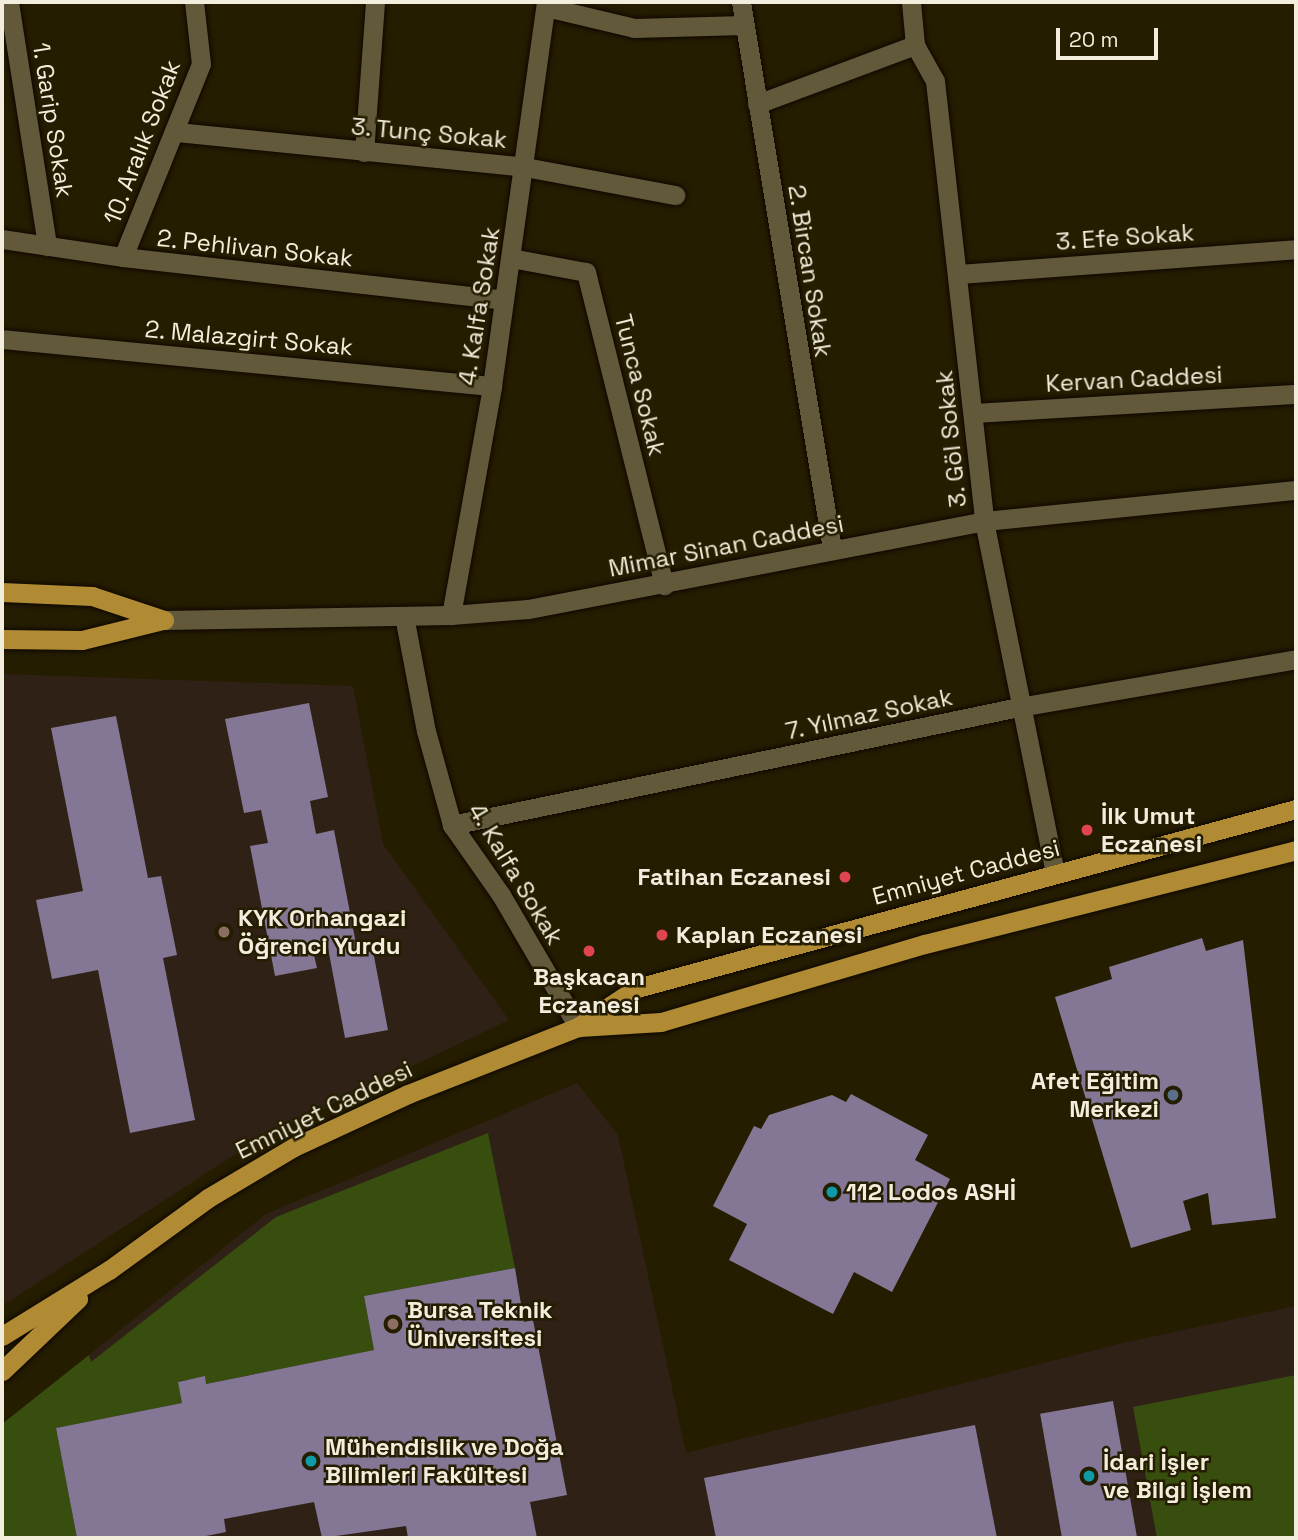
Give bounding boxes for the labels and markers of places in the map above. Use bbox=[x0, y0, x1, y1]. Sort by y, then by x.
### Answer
place label: İlk Umut Eczanesi bbox=[1101, 802, 1202, 858]
marker: İlk Umut Eczanesi bbox=[1079, 822, 1095, 838]
place label: Fatihan Eczanesi bbox=[637, 863, 831, 891]
marker: Fatihan Eczanesi bbox=[837, 869, 853, 885]
place label: KYK Orhangazi Öğrenci Yurdu bbox=[238, 904, 406, 960]
place label: Kaplan Eczanesi bbox=[676, 921, 862, 949]
marker: KYK Orhangazi Öğrenci Yurdu bbox=[216, 924, 232, 940]
marker: Kaplan Eczanesi bbox=[654, 927, 670, 943]
marker: Başkacan Eczanesi bbox=[581, 943, 597, 959]
place label: Başkacan Eczanesi bbox=[533, 963, 645, 1019]
place label: Afet Eğitim Merkezi bbox=[1031, 1067, 1159, 1123]
marker: Afet Eğitim Merkezi bbox=[1165, 1087, 1181, 1103]
place label: 112 Lodos ASHİ bbox=[846, 1178, 1016, 1206]
marker: 112 Lodos ASHİ bbox=[824, 1184, 840, 1200]
place label: Bursa Teknik Üniversitesi bbox=[407, 1296, 553, 1352]
marker: Bursa Teknik Üniversitesi bbox=[385, 1316, 401, 1332]
place label: Mühendislik ve Doğa Bilimleri Fakültesi bbox=[325, 1433, 564, 1489]
place label: İdari İşler ve Bilgi İşlem bbox=[1103, 1448, 1252, 1504]
marker: Mühendislik ve Doğa Bilimleri Fakültesi bbox=[303, 1453, 319, 1469]
marker: İdari İşler ve Bilgi İşlem bbox=[1081, 1468, 1097, 1484]

